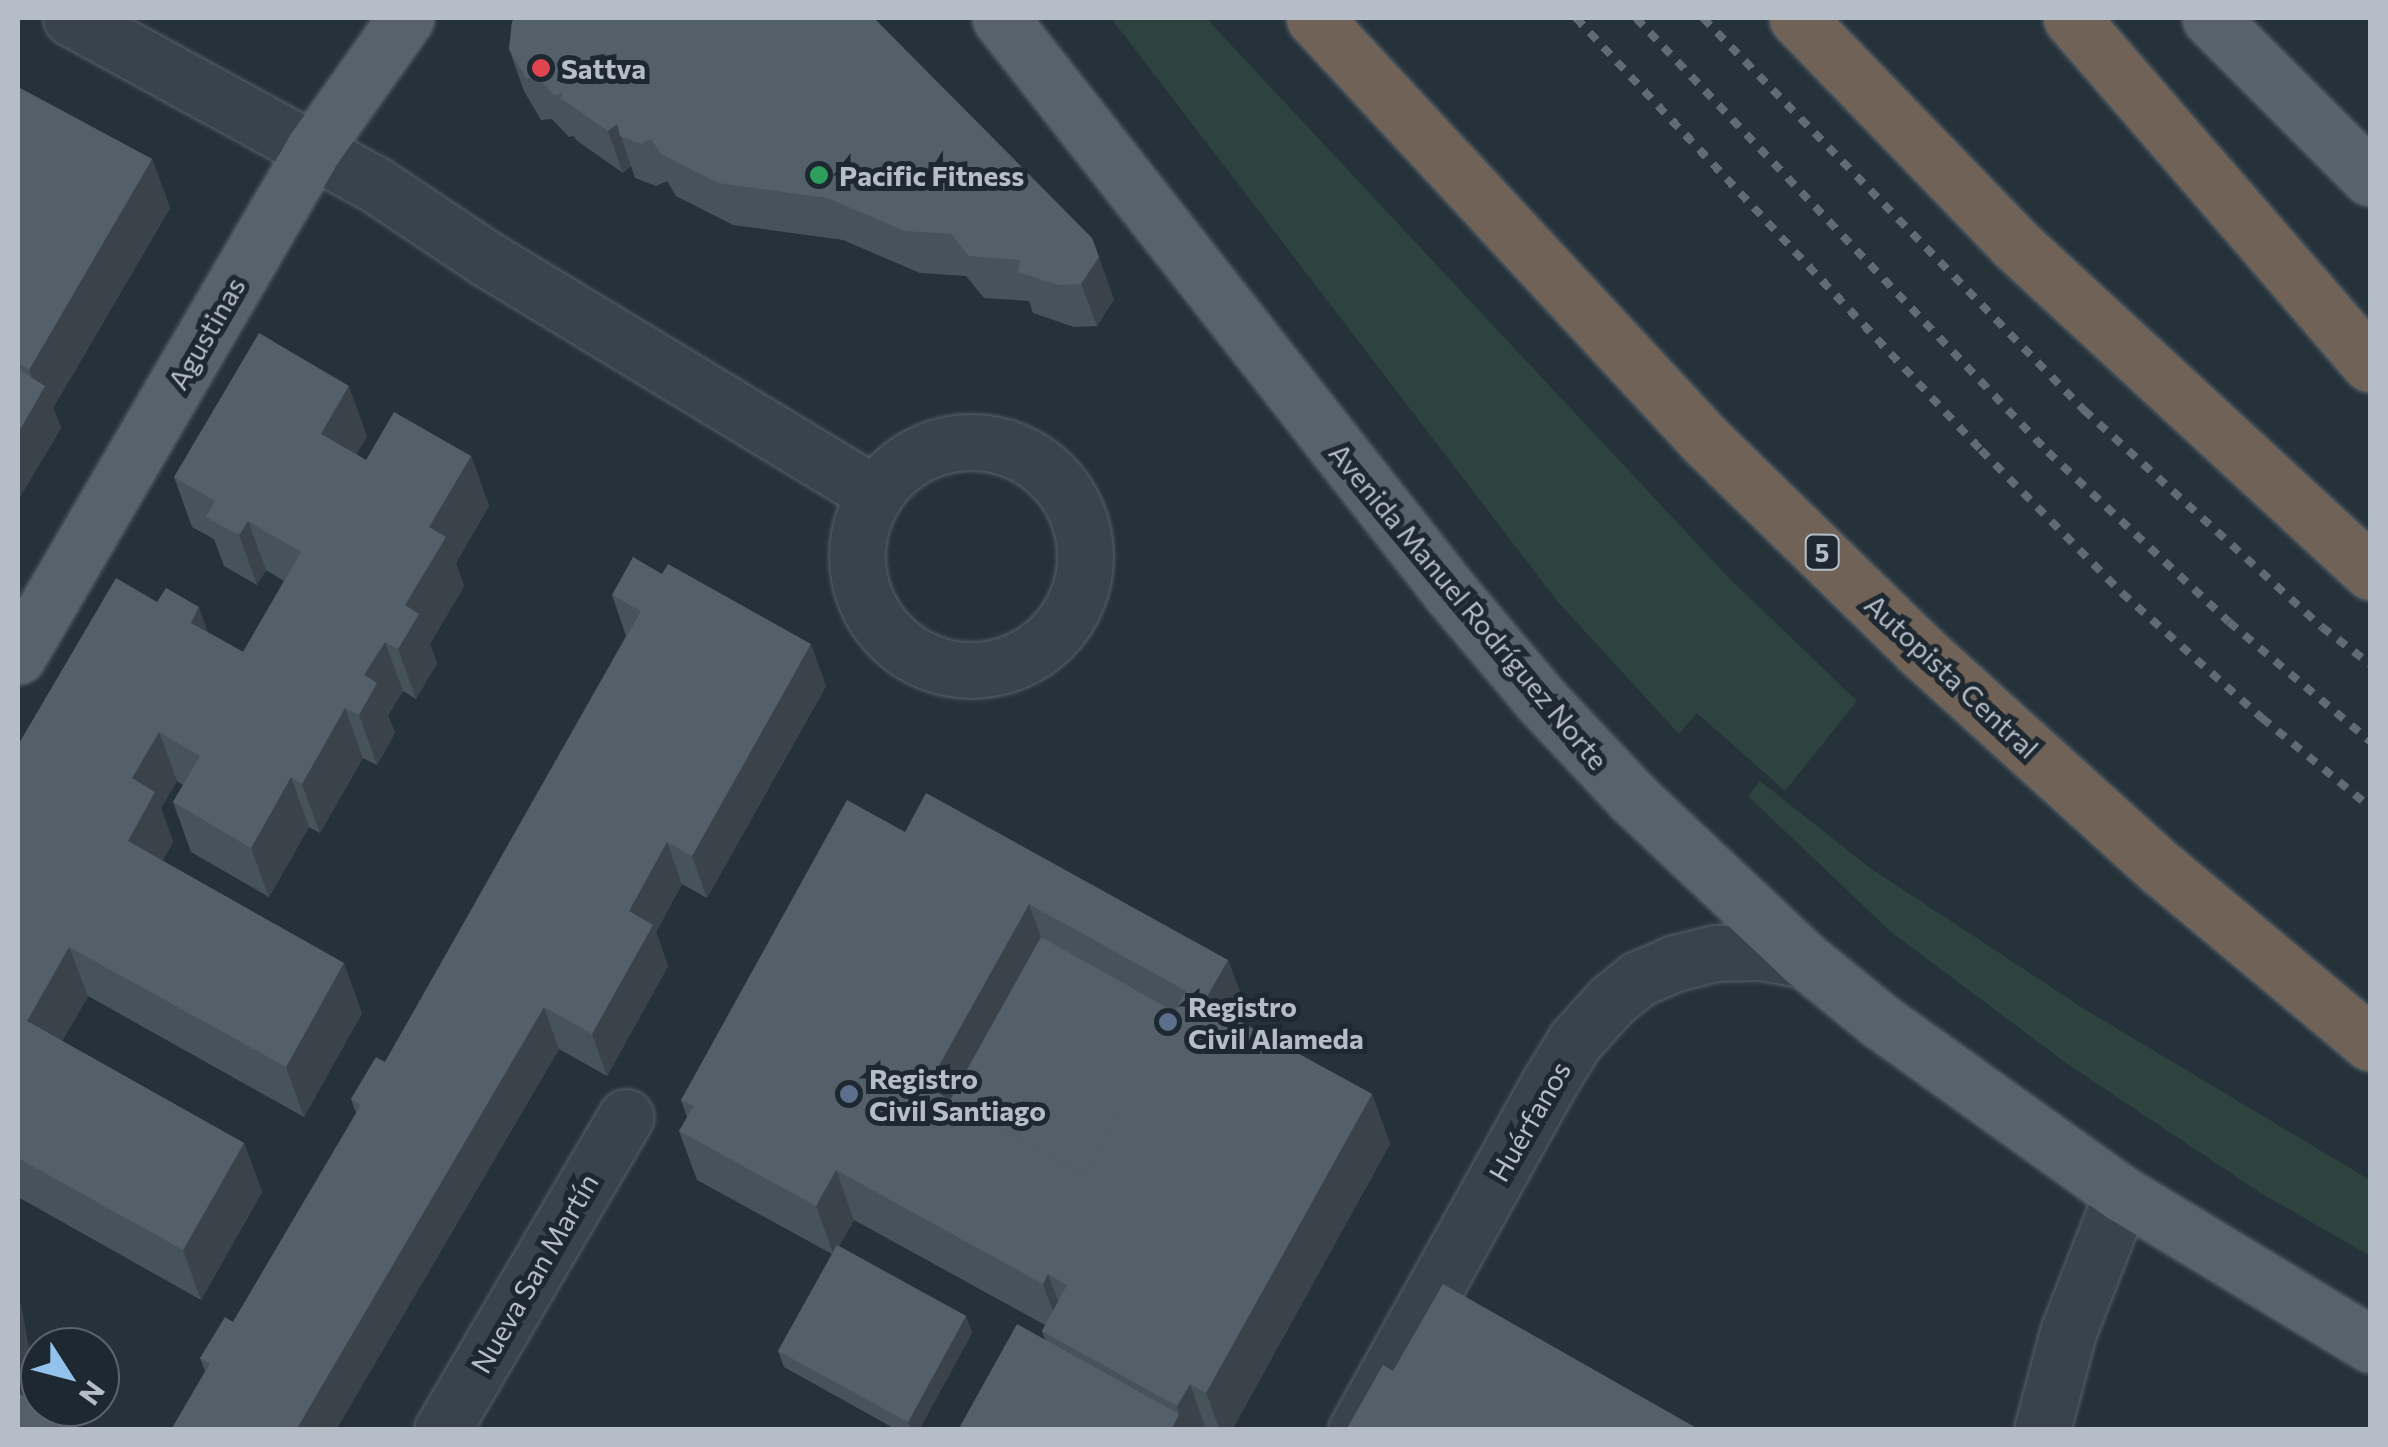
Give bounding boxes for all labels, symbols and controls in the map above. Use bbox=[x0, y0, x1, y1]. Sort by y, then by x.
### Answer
place label: Sattva bbox=[561, 51, 646, 85]
marker: Sattva bbox=[530, 57, 552, 79]
place label: Pacific Fitness bbox=[839, 158, 1024, 192]
marker: Pacific Fitness bbox=[808, 164, 830, 186]
street label: Agustinas bbox=[160, 271, 252, 395]
street label: Avenida Manuel Rodríguez Norte bbox=[1323, 436, 1615, 776]
road number: 5 bbox=[1804, 532, 1840, 572]
street label: Autopista Central bbox=[1858, 587, 2046, 765]
place label: Registro Civil Alameda bbox=[1188, 989, 1364, 1055]
marker: Registro Civil Alameda bbox=[1157, 1011, 1179, 1033]
street label: Huérfanos bbox=[1481, 1055, 1577, 1187]
place label: Registro Civil Santiago bbox=[869, 1061, 1046, 1127]
marker: Registro Civil Santiago bbox=[838, 1083, 860, 1105]
street label: Nueva San Martín bbox=[463, 1167, 605, 1379]
north arrow bbox=[20, 1327, 120, 1427]
text: N bbox=[73, 1375, 113, 1412]

